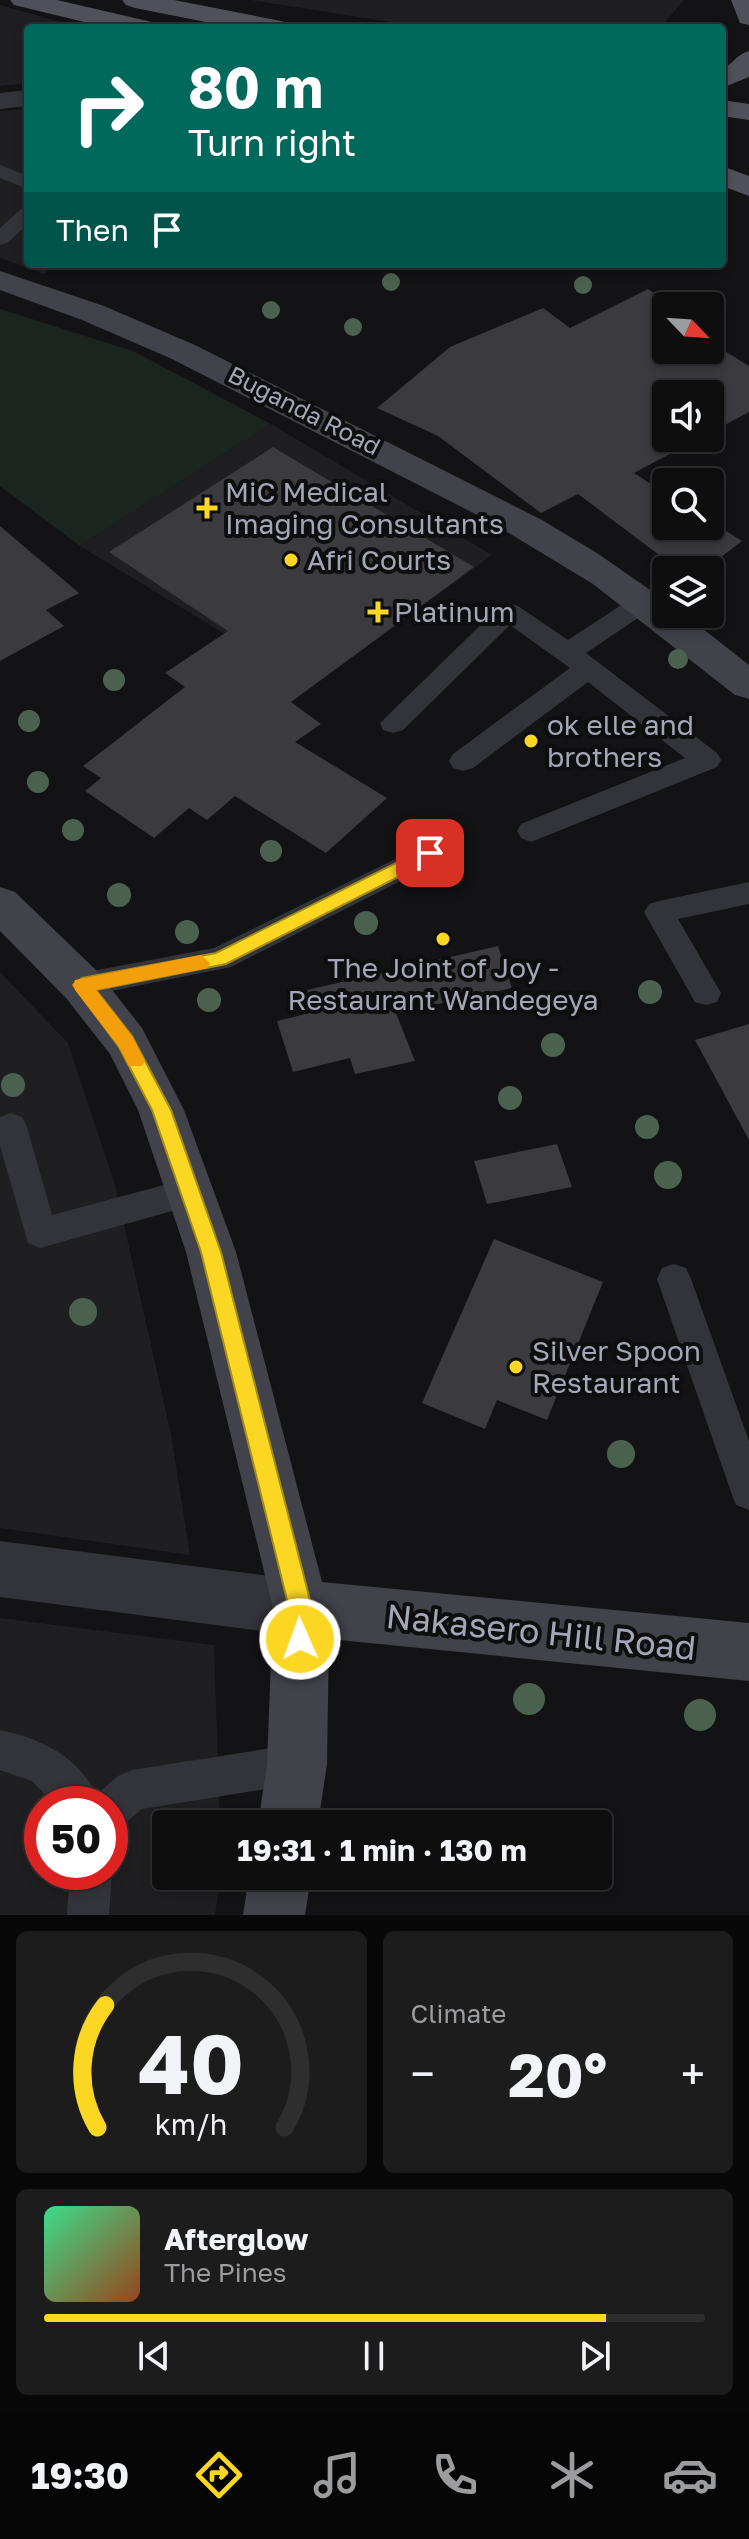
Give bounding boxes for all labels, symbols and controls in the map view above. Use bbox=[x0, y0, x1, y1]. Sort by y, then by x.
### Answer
text: 80 m bbox=[188, 53, 323, 120]
icon: right bbox=[56, 56, 160, 160]
text: Turn right bbox=[188, 121, 356, 164]
icon: arrive bbox=[145, 208, 189, 252]
text: Then bbox=[56, 212, 129, 248]
north arrow bbox=[652, 292, 724, 364]
map controls bbox=[652, 292, 724, 628]
street label: Buganda Road bbox=[224, 359, 386, 460]
button: sound bbox=[652, 380, 724, 452]
button: search bbox=[652, 468, 724, 540]
place label: MiC Medical Imaging Consultants bbox=[225, 475, 504, 540]
marker: MiC Medical Imaging Consultants bbox=[196, 497, 218, 519]
place label: Afri Courts bbox=[307, 543, 451, 576]
marker: Afri Courts bbox=[282, 551, 300, 569]
button: layers bbox=[652, 556, 724, 628]
place label: Platinum bbox=[394, 595, 515, 628]
marker: Platinum bbox=[369, 603, 387, 621]
place label: ok elle and brothers bbox=[547, 708, 694, 773]
marker: ok elle and brothers bbox=[522, 732, 540, 750]
pin bbox=[396, 819, 464, 887]
icon: arrive bbox=[408, 831, 452, 875]
marker: The Joint of Joy - Restaurant Wandegeya bbox=[434, 930, 452, 948]
place label: The Joint of Joy - Restaurant Wandegeya bbox=[287, 951, 599, 1016]
place label: Silver Spoon Restaurant bbox=[532, 1334, 701, 1399]
marker: Silver Spoon Restaurant bbox=[507, 1358, 525, 1376]
street label: Nakasero Hill Road bbox=[384, 1595, 698, 1667]
position arrow bbox=[258, 1597, 342, 1681]
speed limit sign: 50 bbox=[24, 1786, 128, 1890]
text: 19:31 · 1 min · 130 m bbox=[237, 1832, 527, 1868]
text: Climate bbox=[411, 1998, 506, 2029]
text: 40 bbox=[138, 2012, 244, 2112]
text: 20° bbox=[508, 2038, 607, 2110]
text: − bbox=[411, 2047, 435, 2100]
text: + bbox=[681, 2047, 705, 2100]
text: km/h bbox=[155, 2107, 228, 2141]
text: Afterglow bbox=[164, 2221, 308, 2257]
text: The Pines bbox=[164, 2257, 287, 2288]
icon: previous bbox=[132, 2334, 176, 2378]
icon: pause bbox=[352, 2334, 396, 2378]
icon: next bbox=[573, 2334, 617, 2378]
icon: directions bbox=[191, 2447, 247, 2503]
icon: music bbox=[309, 2447, 365, 2503]
icon: phone bbox=[427, 2447, 483, 2503]
icon: climate bbox=[544, 2447, 600, 2503]
icon: car bbox=[662, 2447, 718, 2503]
text: 19:30 bbox=[31, 2454, 129, 2497]

